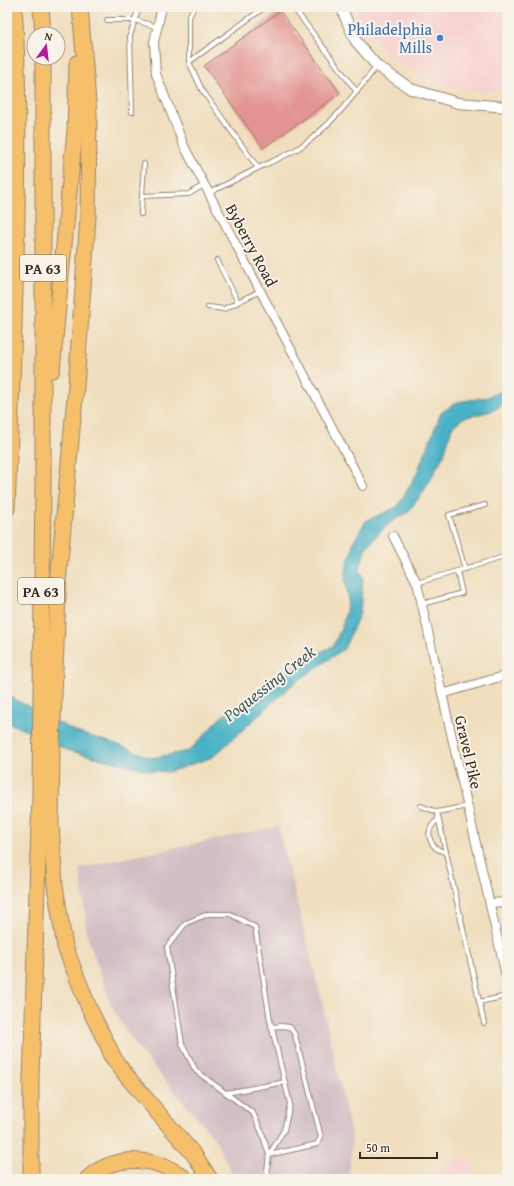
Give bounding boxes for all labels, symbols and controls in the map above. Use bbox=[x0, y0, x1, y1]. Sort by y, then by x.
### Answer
place label: Philadelphia Mills bbox=[348, 17, 432, 59]
north arrow bbox=[26, 26, 66, 66]
text: N bbox=[43, 28, 55, 45]
marker: Philadelphia Mills bbox=[435, 33, 445, 43]
street label: Byberry Road bbox=[220, 199, 284, 291]
road number: PA 63 bbox=[20, 255, 66, 281]
road number: PA 63 bbox=[18, 578, 64, 604]
water label: Poquessing Creek bbox=[217, 639, 321, 728]
street label: Gravel Pike bbox=[449, 713, 489, 791]
scale bar bbox=[360, 1134, 437, 1160]
text: 50 m bbox=[366, 1139, 390, 1156]

